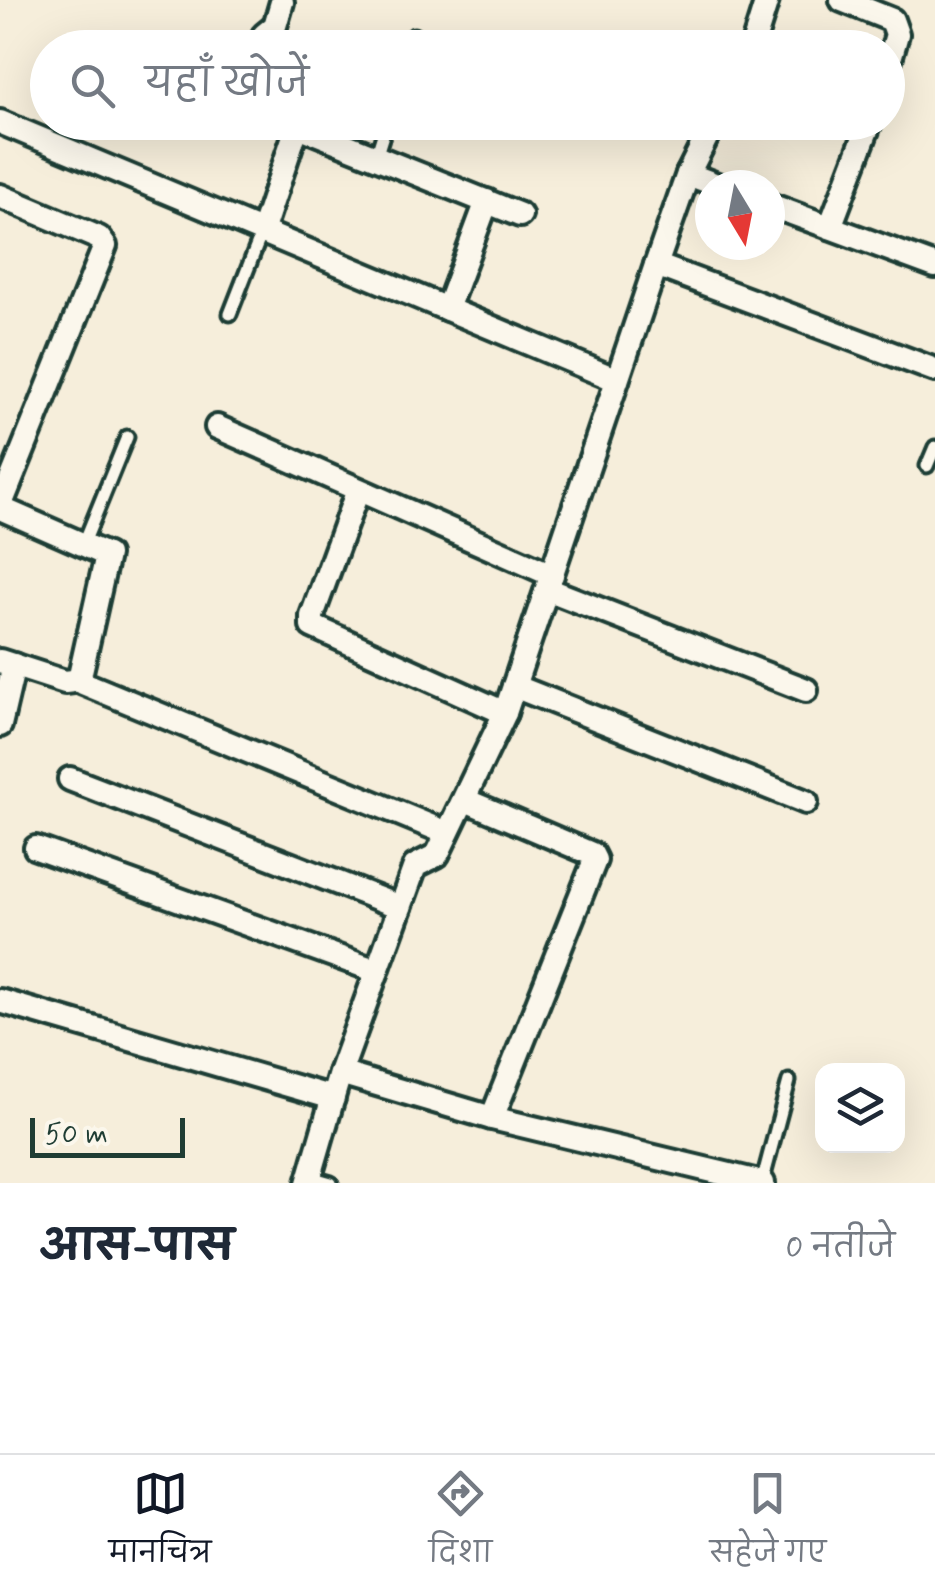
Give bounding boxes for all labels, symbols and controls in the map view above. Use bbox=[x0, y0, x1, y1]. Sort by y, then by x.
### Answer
search box bbox=[30, 30, 905, 140]
icon: search bbox=[65, 58, 120, 113]
text: यहाँ खोजें bbox=[145, 60, 309, 109]
north arrow bbox=[695, 170, 785, 260]
map controls bbox=[815, 1063, 905, 1153]
button: layers bbox=[815, 1063, 905, 1153]
scale bar bbox=[30, 1113, 185, 1158]
text: 50 m bbox=[45, 1117, 108, 1154]
text: आस-पास bbox=[40, 1220, 234, 1275]
text: 0 नतीजे bbox=[785, 1227, 895, 1269]
tab: मानचित्र bbox=[109, 1466, 211, 1583]
tab: दिशा bbox=[429, 1466, 492, 1583]
tab: सहेजे गए bbox=[710, 1466, 826, 1583]

